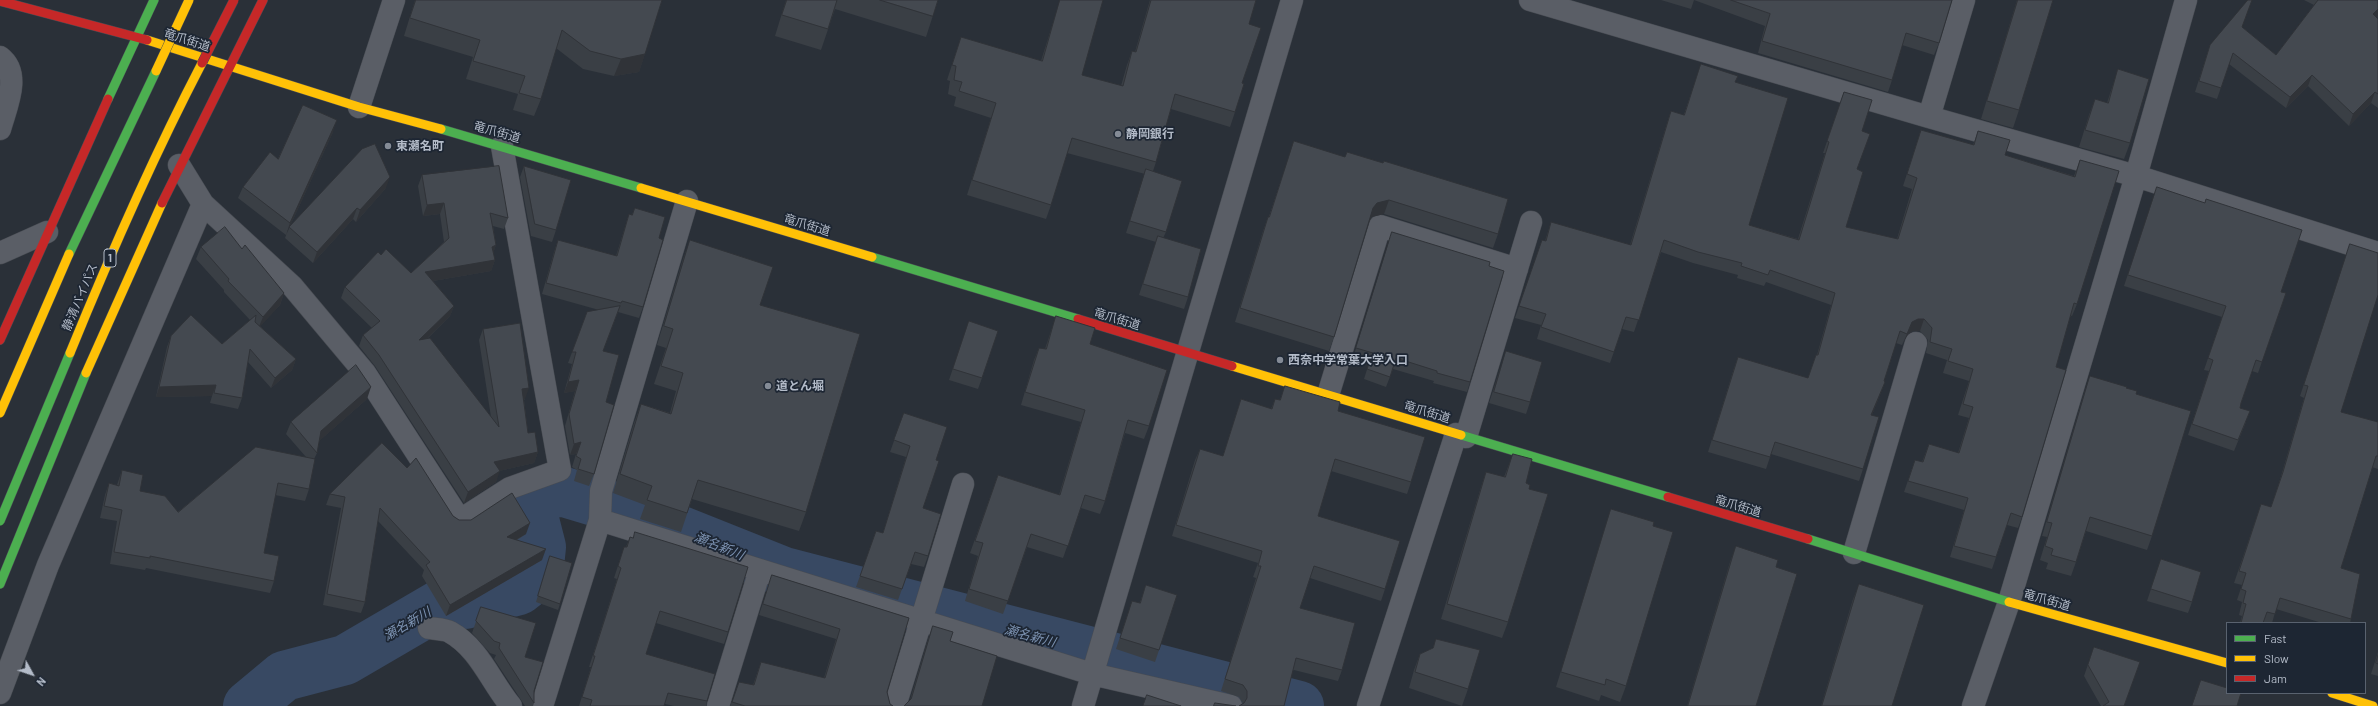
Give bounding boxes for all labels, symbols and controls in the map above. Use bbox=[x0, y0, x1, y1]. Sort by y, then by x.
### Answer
street label: 竜爪街道 bbox=[162, 26, 212, 54]
street label: 竜爪街道 bbox=[472, 118, 522, 146]
place label: 静岡銀行 bbox=[1126, 127, 1174, 141]
marker: 静岡銀行 bbox=[1113, 129, 1123, 139]
place label: 東瀬名町 bbox=[396, 139, 444, 153]
marker: 東瀬名町 bbox=[383, 141, 393, 151]
street label: 竜爪街道 bbox=[782, 211, 832, 239]
road number: 1 bbox=[104, 249, 116, 267]
street label: 静清バイパス bbox=[59, 261, 101, 333]
street label: 竜爪街道 bbox=[1092, 305, 1142, 333]
place label: 西奈中学常葉大学入口 bbox=[1288, 353, 1408, 367]
marker: 西奈中学常葉大学入口 bbox=[1275, 355, 1285, 365]
place label: 道とん堀 bbox=[776, 379, 824, 393]
marker: 道とん堀 bbox=[763, 381, 773, 391]
street label: 竜爪街道 bbox=[1402, 398, 1452, 426]
street label: 竜爪街道 bbox=[1713, 492, 1763, 520]
water label: 瀬名新川 bbox=[692, 529, 746, 563]
street label: 竜爪街道 bbox=[2022, 586, 2072, 614]
water label: 瀬名新川 bbox=[381, 604, 433, 644]
water label: 瀬名新川 bbox=[1003, 622, 1057, 650]
legend bbox=[2226, 622, 2366, 694]
text: Fast bbox=[2264, 631, 2287, 645]
text: Slow bbox=[2264, 651, 2289, 665]
north arrow bbox=[12, 654, 52, 694]
text: Jam bbox=[2264, 671, 2287, 685]
text: N bbox=[34, 675, 49, 689]

